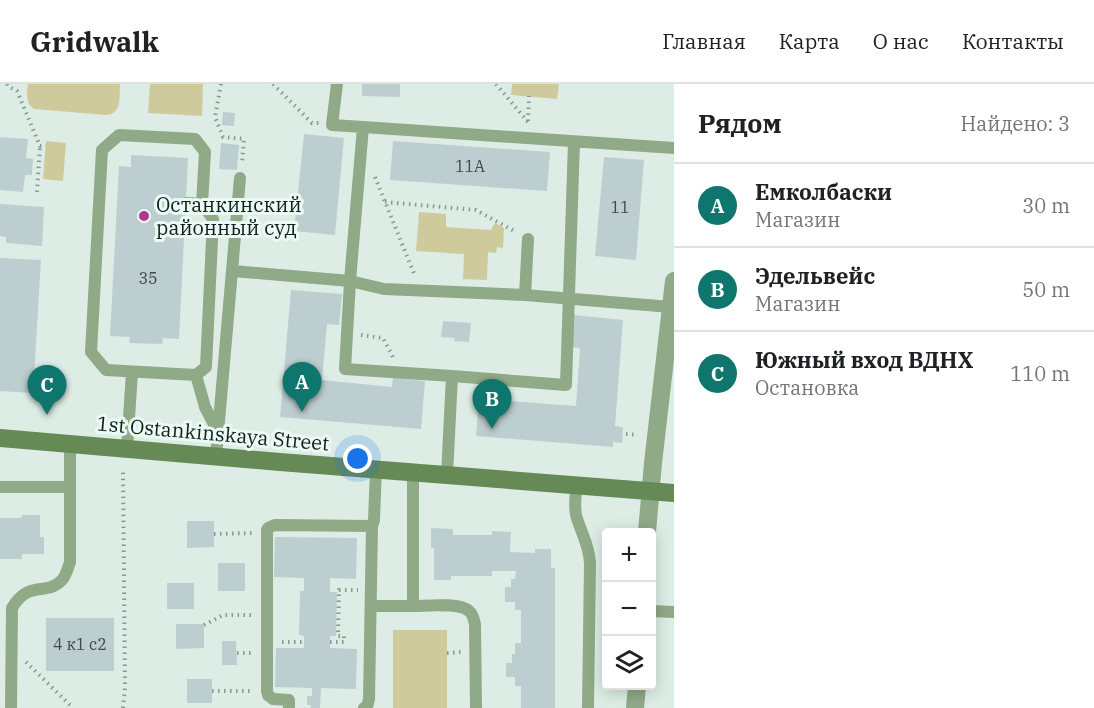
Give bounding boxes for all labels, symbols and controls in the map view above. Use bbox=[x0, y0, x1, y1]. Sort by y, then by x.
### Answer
text: Gridwalk bbox=[30, 23, 159, 60]
text: Главная bbox=[662, 27, 746, 55]
text: Карта bbox=[779, 27, 840, 55]
text: О нас bbox=[873, 27, 929, 55]
text: Контакты bbox=[962, 27, 1064, 55]
text: Рядом bbox=[698, 106, 782, 140]
text: Найдено: 3 bbox=[961, 110, 1070, 137]
house number: 11А bbox=[455, 156, 485, 176]
text: Емколбаски bbox=[755, 177, 892, 206]
place label: Останкинский районный суд bbox=[156, 191, 302, 241]
text: A bbox=[711, 192, 724, 219]
text: 30 m bbox=[1022, 192, 1070, 219]
house number: 11 bbox=[610, 197, 630, 217]
text: Магазин bbox=[755, 206, 840, 233]
marker: Останкинский районный суд bbox=[137, 209, 151, 223]
text: Эдельвейс bbox=[755, 261, 875, 290]
house number: 35 bbox=[138, 268, 158, 288]
text: B bbox=[710, 276, 725, 303]
text: 50 m bbox=[1022, 276, 1070, 303]
text: Магазин bbox=[755, 290, 840, 317]
text: Южный вход ВДНХ bbox=[755, 345, 973, 374]
text: C bbox=[711, 360, 724, 387]
text: 110 m bbox=[1010, 360, 1070, 387]
pin: A bbox=[282, 362, 322, 412]
pin: C bbox=[28, 366, 66, 415]
text: Остановка bbox=[755, 374, 859, 401]
pin: B bbox=[472, 380, 512, 429]
street label: 1st Ostankinskaya Street bbox=[96, 409, 330, 457]
your location bbox=[343, 444, 372, 473]
map controls bbox=[602, 528, 656, 690]
button: + bbox=[602, 528, 656, 582]
button: − bbox=[602, 582, 656, 636]
house number: 4 к1 с2 bbox=[53, 634, 107, 654]
button: layers bbox=[602, 636, 656, 690]

